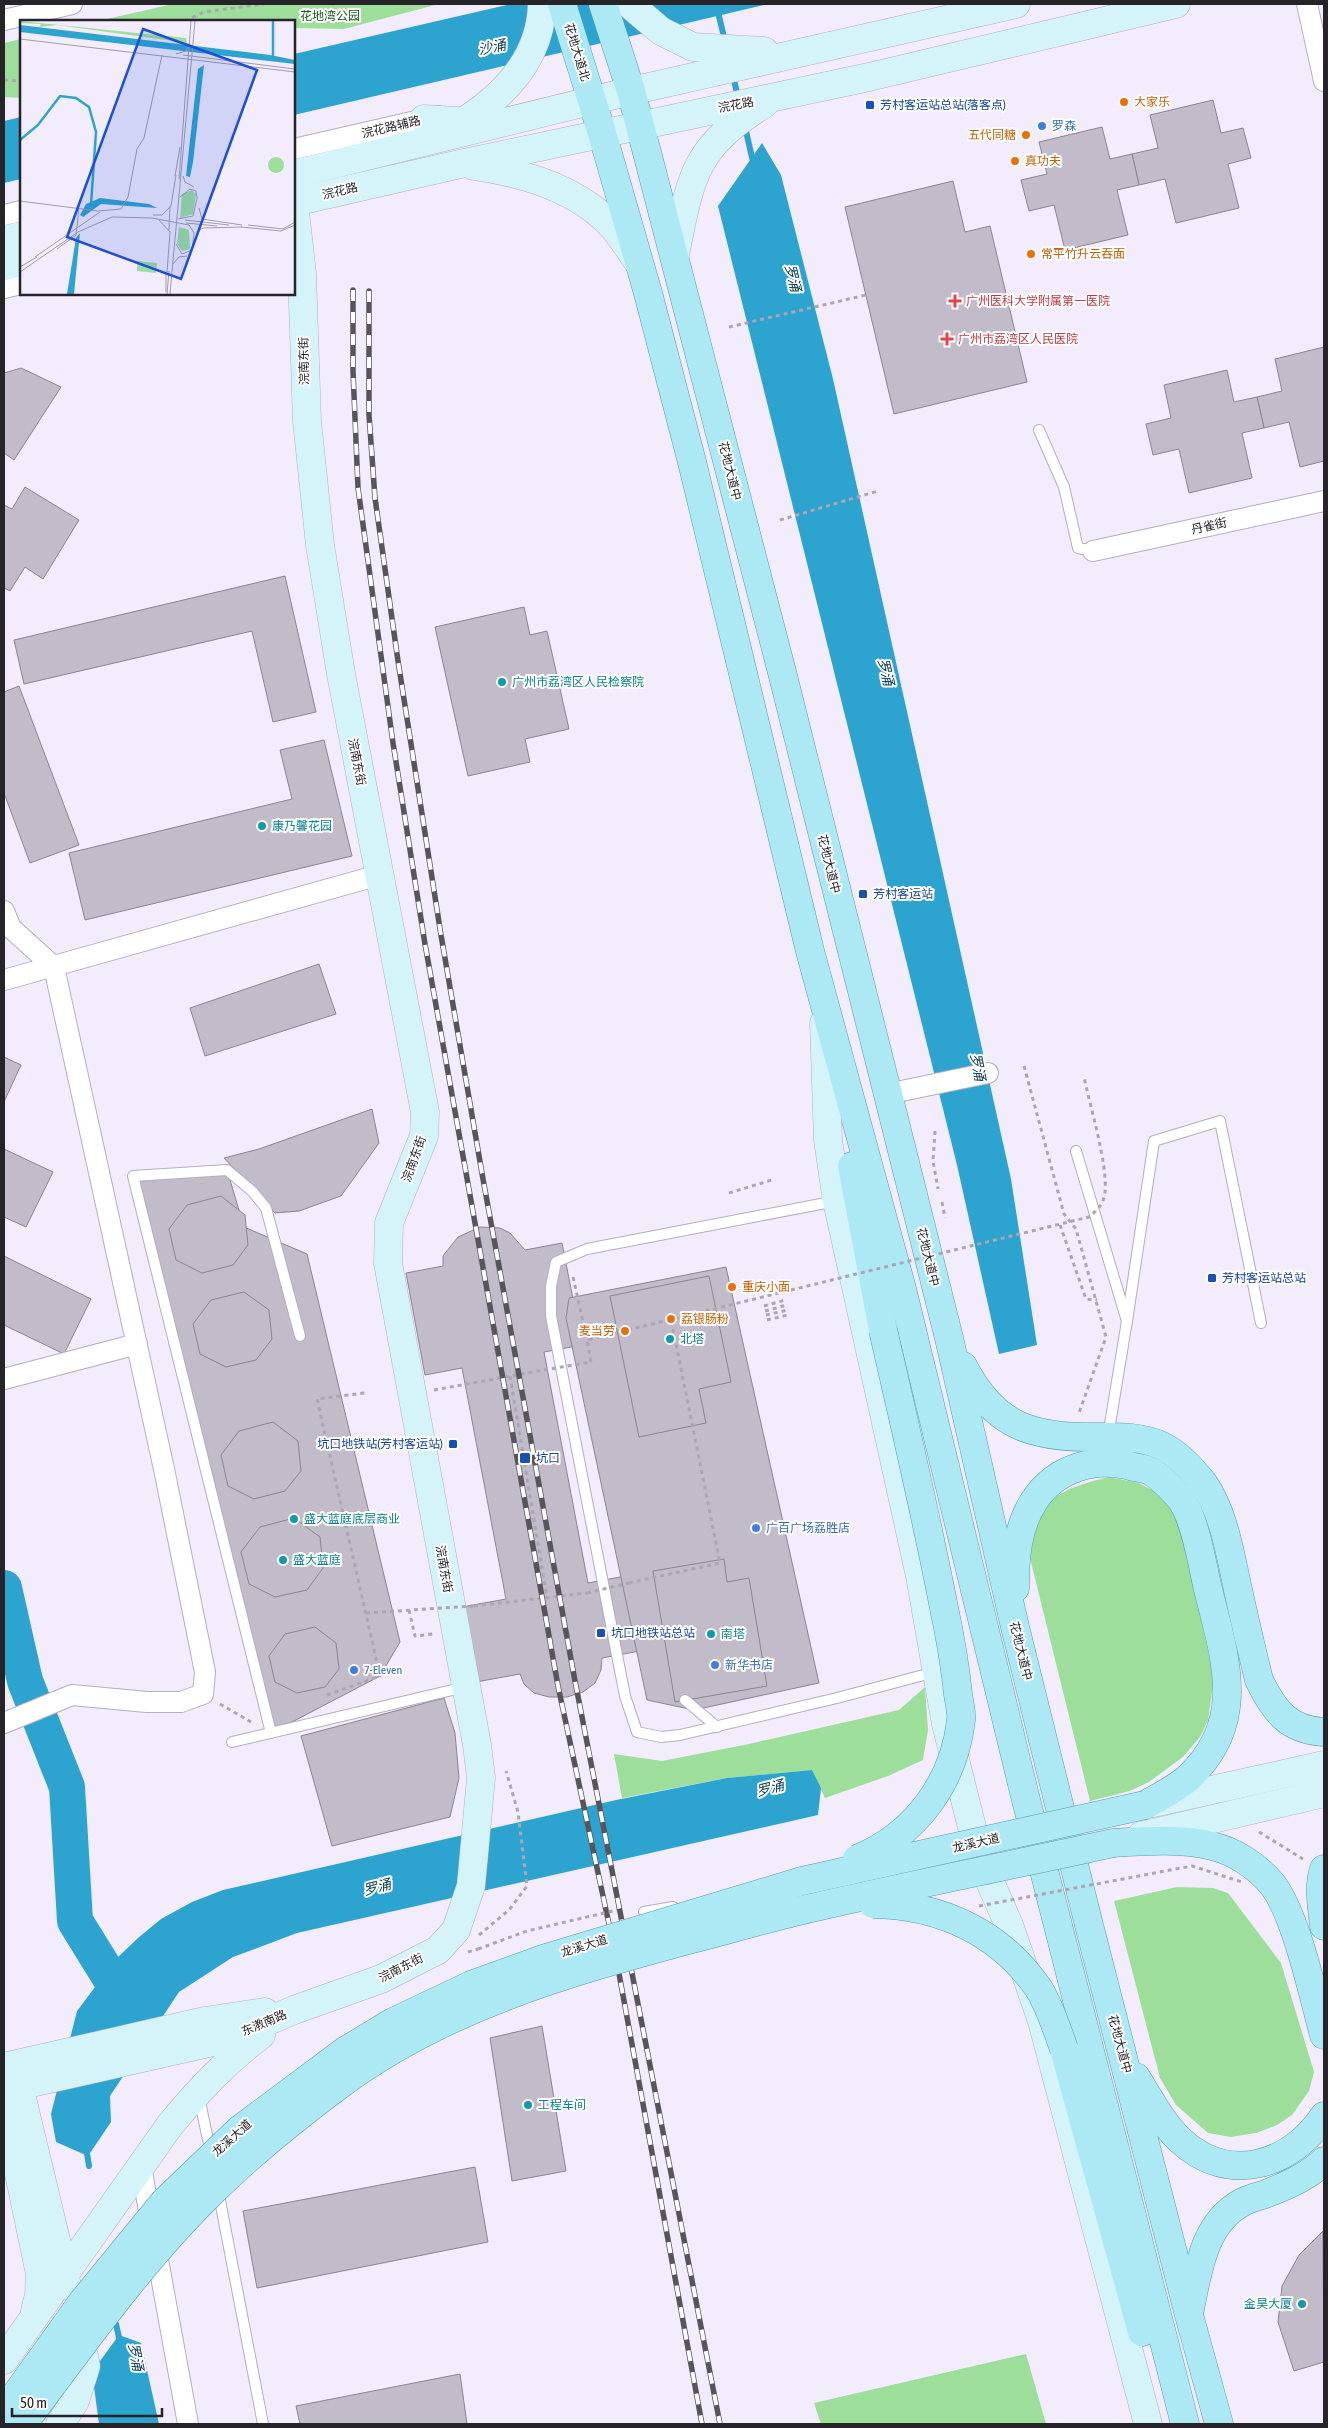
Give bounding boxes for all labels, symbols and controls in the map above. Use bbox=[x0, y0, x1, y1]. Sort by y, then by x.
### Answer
park label: 花地湾公园 bbox=[300, 9, 360, 23]
inset map bbox=[20, 20, 295, 295]
street label: 花地大道北 bbox=[562, 21, 592, 83]
water label: 沙涌 bbox=[477, 36, 509, 58]
street label: 浣花路 bbox=[717, 95, 755, 115]
place label: 大家乐 bbox=[1134, 95, 1170, 109]
marker: 大家乐 bbox=[1118, 96, 1130, 108]
place label: 芳村客运站总站(落客点) bbox=[880, 98, 1006, 112]
marker: 芳村客运站总站(落客点) bbox=[864, 99, 876, 111]
street label: 浣花路辅路 bbox=[360, 113, 422, 141]
place label: 罗森 bbox=[1052, 119, 1076, 133]
marker: 罗森 bbox=[1036, 120, 1048, 132]
place label: 五代同糖 bbox=[968, 128, 1016, 142]
marker: 五代同糖 bbox=[1020, 129, 1032, 141]
place label: 真功夫 bbox=[1025, 154, 1061, 168]
marker: 真功夫 bbox=[1009, 155, 1021, 167]
street label: 浣花路 bbox=[321, 180, 359, 202]
place label: 常平竹升云吞面 bbox=[1041, 247, 1125, 261]
marker: 常平竹升云吞面 bbox=[1025, 248, 1037, 260]
water label: 罗涌 bbox=[782, 263, 804, 295]
marker: 广州医科大学附属第一医院 bbox=[948, 294, 962, 308]
place label: 广州医科大学附属第一医院 bbox=[966, 294, 1110, 308]
marker: 广州市荔湾区人民医院 bbox=[940, 332, 954, 346]
place label: 广州市荔湾区人民医院 bbox=[958, 332, 1078, 346]
street label: 浣南东街 bbox=[297, 337, 311, 385]
street label: 花地大道中 bbox=[716, 440, 744, 502]
street label: 丹雀街 bbox=[1190, 515, 1228, 537]
water label: 罗涌 bbox=[875, 657, 897, 689]
place label: 广州市荔湾区人民检察院 bbox=[512, 675, 644, 689]
marker: 广州市荔湾区人民检察院 bbox=[496, 676, 508, 688]
street label: 浣南东街 bbox=[346, 737, 368, 787]
place label: 康乃馨花园 bbox=[272, 819, 332, 833]
marker: 康乃馨花园 bbox=[256, 820, 268, 832]
street label: 花地大道中 bbox=[815, 833, 843, 895]
place label: 芳村客运站 bbox=[873, 887, 933, 901]
marker: 芳村客运站 bbox=[857, 888, 869, 900]
water label: 罗涌 bbox=[967, 1052, 989, 1084]
street label: 浣南东街 bbox=[399, 1134, 429, 1184]
street label: 花地大道中 bbox=[914, 1226, 942, 1288]
place label: 芳村客运站总站 bbox=[1222, 1271, 1306, 1285]
marker: 芳村客运站总站 bbox=[1206, 1272, 1218, 1284]
place label: 重庆小面 bbox=[742, 1280, 790, 1294]
marker: 重庆小面 bbox=[726, 1281, 738, 1293]
place label: 荔银肠粉 bbox=[681, 1312, 729, 1326]
marker: 荔银肠粉 bbox=[665, 1313, 677, 1325]
place label: 麦当劳 bbox=[579, 1324, 615, 1338]
marker: 麦当劳 bbox=[619, 1325, 631, 1337]
place label: 北塔 bbox=[680, 1332, 704, 1346]
marker: 北塔 bbox=[664, 1333, 676, 1345]
place label: 坑口地铁站(芳村客运站) bbox=[317, 1437, 443, 1451]
marker: 坑口地铁站(芳村客运站) bbox=[447, 1438, 459, 1450]
marker: 坑口 bbox=[518, 1451, 532, 1465]
place label: 坑口 bbox=[536, 1451, 560, 1465]
place label: 盛大蓝庭底层商业 bbox=[304, 1512, 400, 1526]
marker: 盛大蓝庭底层商业 bbox=[288, 1513, 300, 1525]
place label: 广百广场荔胜店 bbox=[766, 1521, 850, 1535]
marker: 广百广场荔胜店 bbox=[750, 1522, 762, 1534]
street label: 浣南东街 bbox=[433, 1544, 455, 1594]
place label: 盛大蓝庭 bbox=[293, 1553, 341, 1567]
marker: 盛大蓝庭 bbox=[277, 1554, 289, 1566]
street label: 花地大道中 bbox=[1007, 1620, 1035, 1682]
place label: 坑口地铁站总站 bbox=[611, 1626, 695, 1640]
marker: 坑口地铁站总站 bbox=[595, 1627, 607, 1639]
place label: 南塔 bbox=[721, 1627, 745, 1641]
marker: 南塔 bbox=[705, 1628, 717, 1640]
place label: 新华书店 bbox=[725, 1658, 773, 1672]
marker: 新华书店 bbox=[709, 1659, 721, 1671]
place label: 7-Eleven bbox=[364, 1663, 402, 1677]
marker: 7-Eleven bbox=[348, 1664, 360, 1676]
water label: 罗涌 bbox=[754, 1776, 787, 1799]
street label: 龙溪大道 bbox=[951, 1831, 1001, 1855]
water label: 罗涌 bbox=[361, 1875, 394, 1898]
street label: 龙溪大道 bbox=[559, 1932, 609, 1960]
street label: 浣南东街 bbox=[376, 1951, 426, 1985]
street label: 东漖南路 bbox=[239, 2007, 289, 2039]
street label: 花地大道中 bbox=[1105, 2013, 1135, 2075]
place label: 工程车间 bbox=[538, 2098, 586, 2112]
marker: 工程车间 bbox=[522, 2099, 534, 2111]
street label: 龙溪大道 bbox=[209, 2117, 255, 2159]
place label: 金昊大厦 bbox=[1244, 2297, 1292, 2311]
marker: 金昊大厦 bbox=[1296, 2298, 1308, 2310]
water label: 罗涌 bbox=[125, 2342, 147, 2374]
scale bar bbox=[12, 2386, 162, 2418]
text: 50 m bbox=[20, 2394, 47, 2411]

